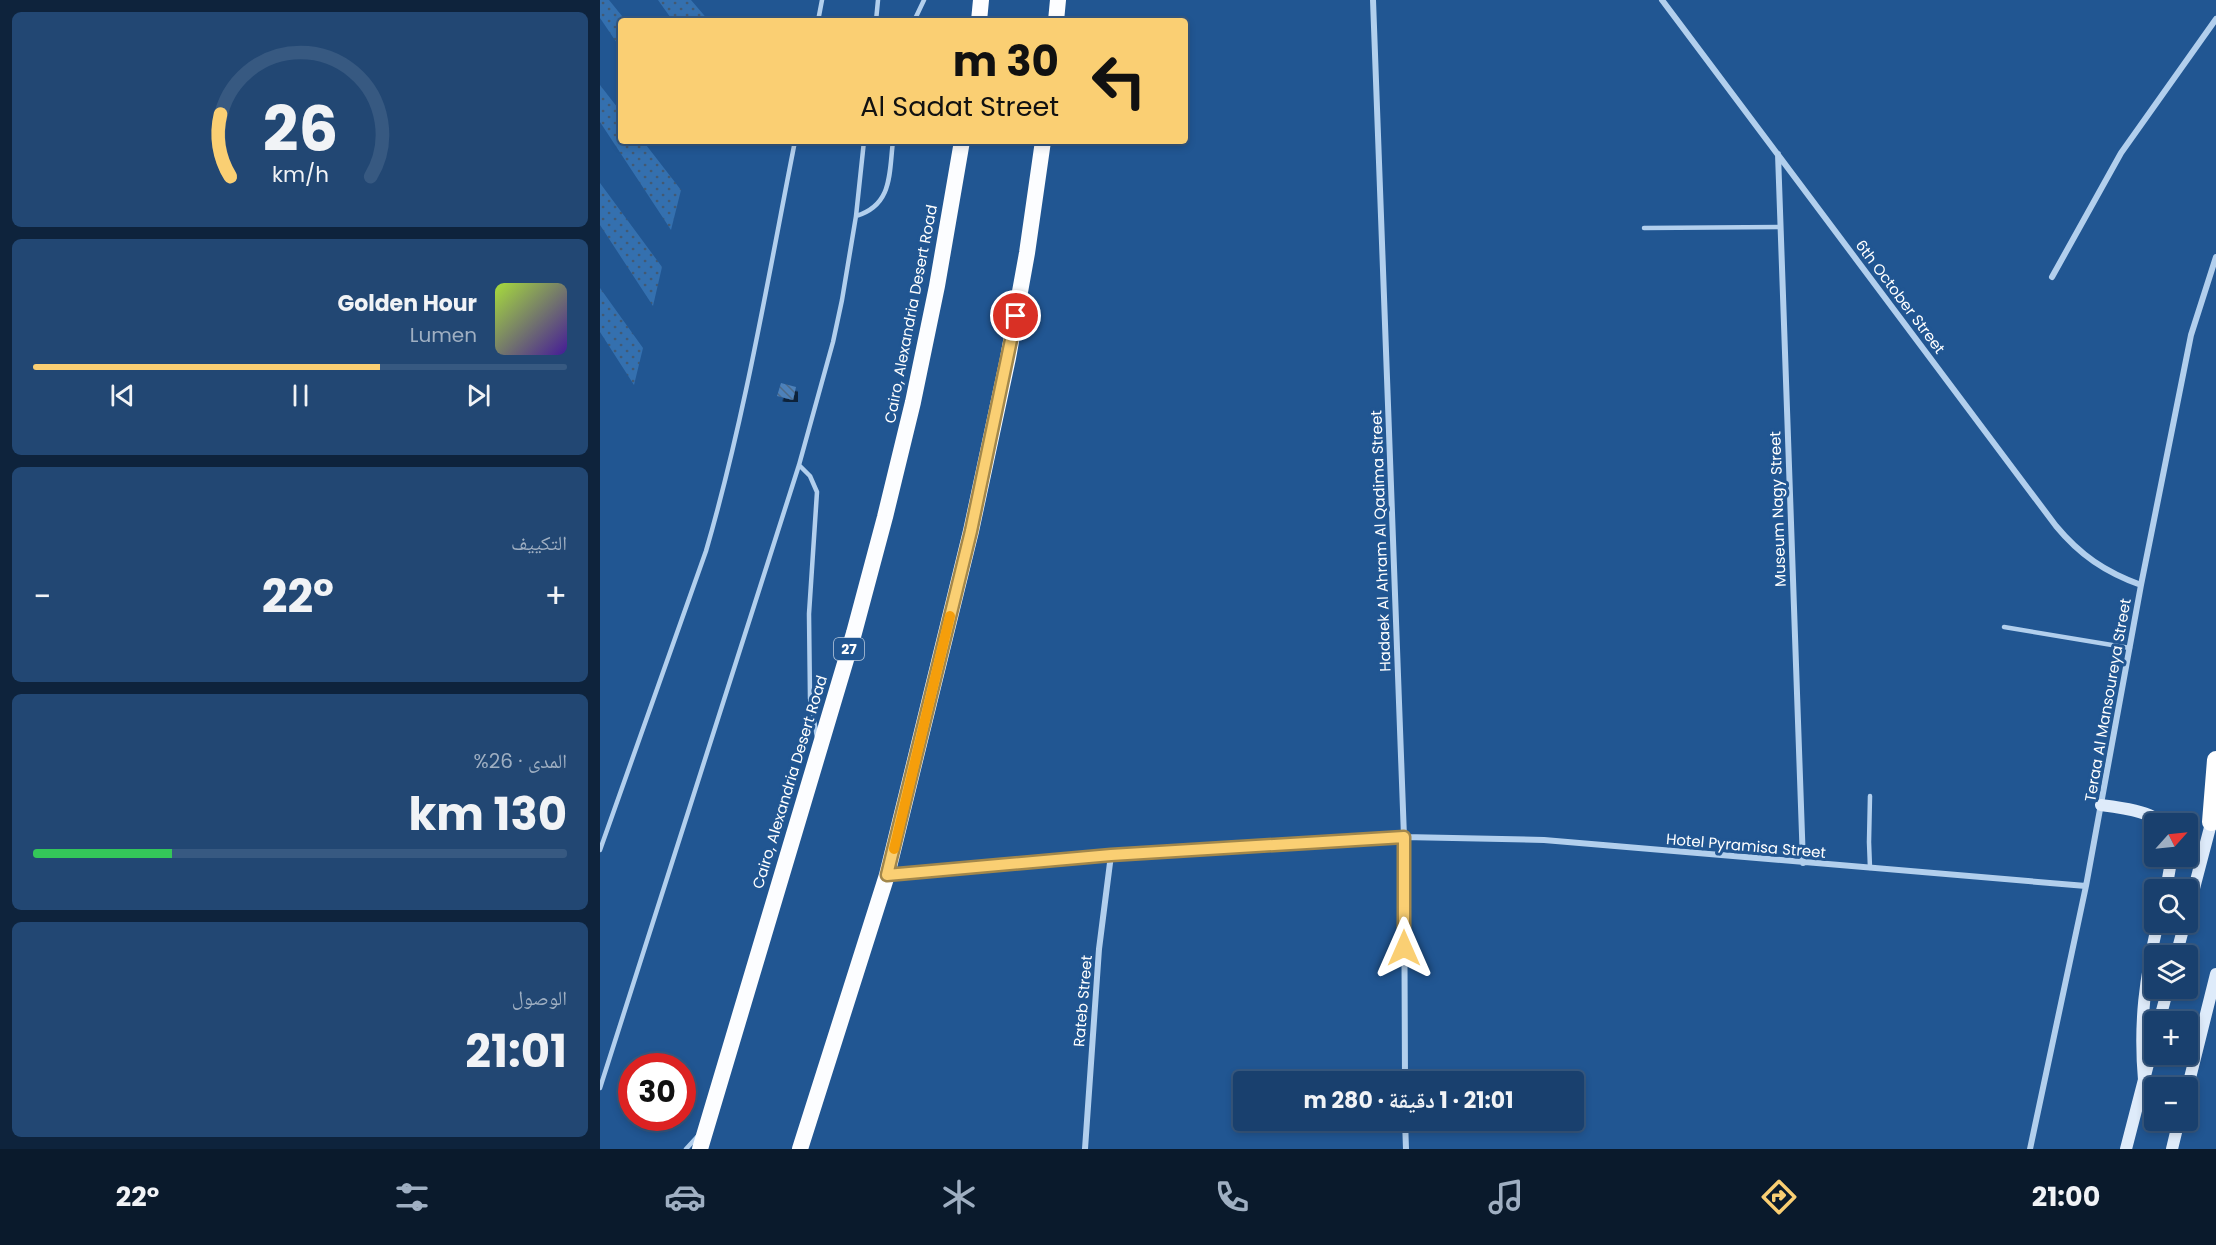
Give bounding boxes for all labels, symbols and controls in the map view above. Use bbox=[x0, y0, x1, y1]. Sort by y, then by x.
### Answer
text: 30 m bbox=[953, 32, 1059, 91]
icon: left bbox=[1080, 42, 1158, 120]
text: 26 bbox=[262, 85, 338, 173]
text: Al Sadat Street bbox=[860, 88, 1059, 125]
text: km/h bbox=[271, 159, 329, 190]
street label: Cairo, Alexandria Desert Road bbox=[879, 203, 942, 425]
street label: 6th October Street bbox=[1851, 235, 1950, 358]
text: Golden Hour bbox=[337, 288, 477, 319]
pin bbox=[990, 290, 1041, 341]
icon: arrive bbox=[999, 299, 1032, 332]
text: Lumen bbox=[410, 321, 477, 349]
icon: previous bbox=[106, 379, 139, 412]
icon: pause bbox=[284, 379, 317, 412]
icon: next bbox=[462, 379, 495, 412]
street label: Hadaek Al Ahram Al Qadima Street bbox=[1365, 410, 1396, 672]
street label: Museum Nagy Street bbox=[1764, 431, 1791, 587]
text: التكييف bbox=[511, 529, 567, 557]
text: 22° bbox=[262, 565, 334, 628]
text: − bbox=[33, 573, 51, 620]
text: + bbox=[544, 573, 567, 620]
street label: Teraa Al Mansoureya Street bbox=[2079, 597, 2136, 803]
road number: 27 bbox=[834, 638, 864, 660]
street label: Cairo, Alexandria Desert Road bbox=[747, 672, 832, 891]
text: المدى · 26% bbox=[474, 747, 567, 775]
text: 130 km bbox=[408, 783, 567, 846]
north arrow bbox=[2144, 813, 2198, 867]
map controls bbox=[2144, 813, 2198, 1131]
street label: Hotel Pyramisa Street bbox=[1665, 828, 1827, 863]
button: search bbox=[2144, 879, 2198, 933]
position arrow bbox=[1372, 916, 1436, 980]
button: layers bbox=[2144, 945, 2198, 999]
street label: Rateb Street bbox=[1068, 954, 1097, 1048]
text: الوصول bbox=[512, 984, 567, 1012]
button: + bbox=[2144, 1011, 2198, 1065]
text: 21:01 bbox=[465, 1020, 567, 1083]
speed limit sign: 30 bbox=[618, 1053, 696, 1131]
button: − bbox=[2144, 1077, 2198, 1131]
text: 21:01 · 1 دقيقة · 280 m bbox=[1304, 1085, 1513, 1116]
icon: filters bbox=[391, 1176, 433, 1218]
icon: car bbox=[664, 1176, 706, 1218]
icon: climate bbox=[938, 1176, 980, 1218]
icon: phone bbox=[1211, 1176, 1253, 1218]
icon: music bbox=[1485, 1176, 1527, 1218]
icon: directions bbox=[1758, 1176, 1800, 1218]
text: 22° bbox=[116, 1178, 159, 1215]
text: 21:00 bbox=[2032, 1178, 2100, 1215]

